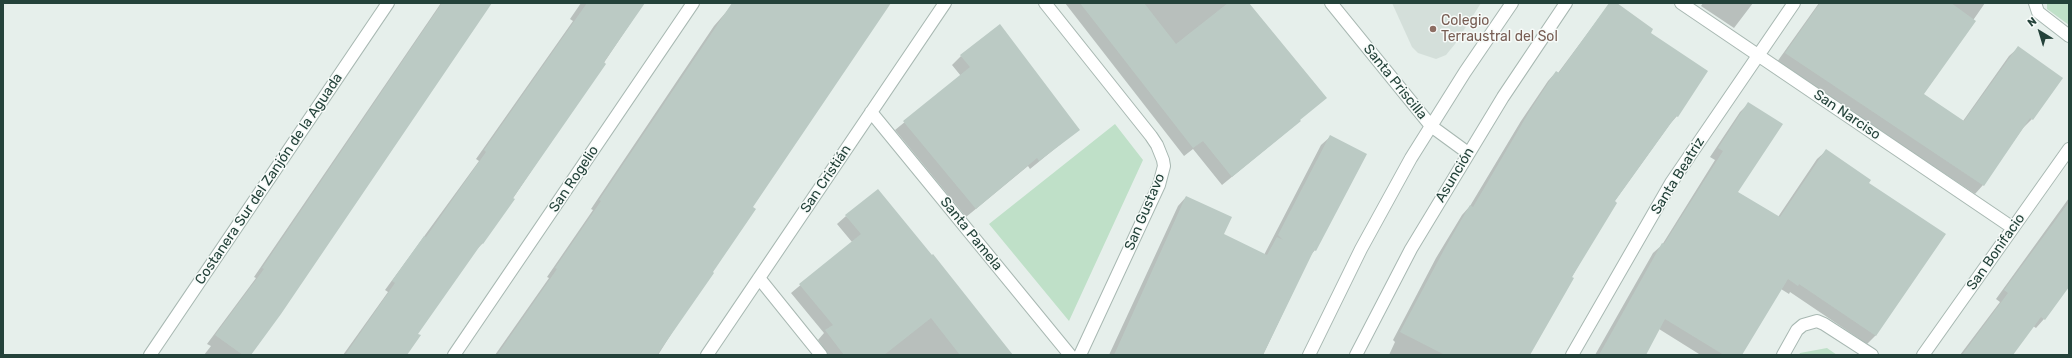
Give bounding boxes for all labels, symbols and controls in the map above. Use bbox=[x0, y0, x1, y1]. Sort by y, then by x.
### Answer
north arrow bbox=[2020, 12, 2060, 52]
place label: Colegio Terraustral del Sol bbox=[1441, 13, 1558, 46]
text: N bbox=[2025, 15, 2039, 30]
marker: Colegio Terraustral del Sol bbox=[1428, 24, 1438, 34]
street label: Santa Priscilla bbox=[1360, 41, 1430, 123]
street label: Costanera Sur del Zanjón de la Aguada bbox=[192, 70, 346, 288]
street label: San Narciso bbox=[1810, 86, 1884, 144]
street label: Santa Beatriz bbox=[1648, 134, 1708, 218]
street label: San Cristián bbox=[797, 142, 855, 216]
street label: San Rogelio bbox=[546, 143, 602, 215]
street label: Asunción bbox=[1432, 145, 1478, 205]
street label: San Gustavo bbox=[1121, 171, 1169, 253]
street label: Santa Pamela bbox=[936, 194, 1006, 274]
street label: San Bonifacio bbox=[1963, 210, 2029, 294]

